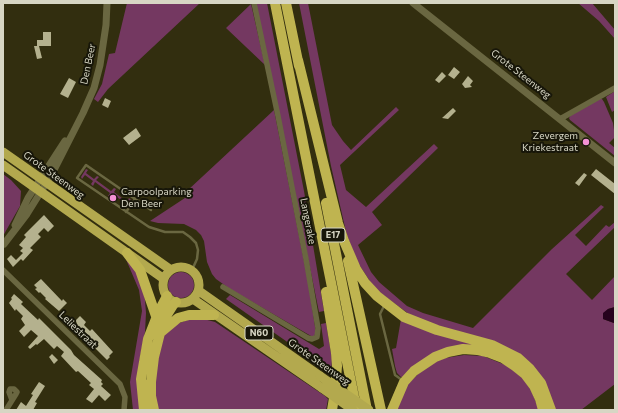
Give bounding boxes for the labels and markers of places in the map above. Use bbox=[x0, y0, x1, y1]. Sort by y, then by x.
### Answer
place label: Zevergem Kriekestraat bbox=[522, 130, 578, 154]
marker: Zevergem Kriekestraat bbox=[581, 137, 591, 147]
place label: Carpoolparking Den Beer bbox=[121, 186, 192, 210]
marker: Carpoolparking Den Beer bbox=[108, 193, 118, 203]

